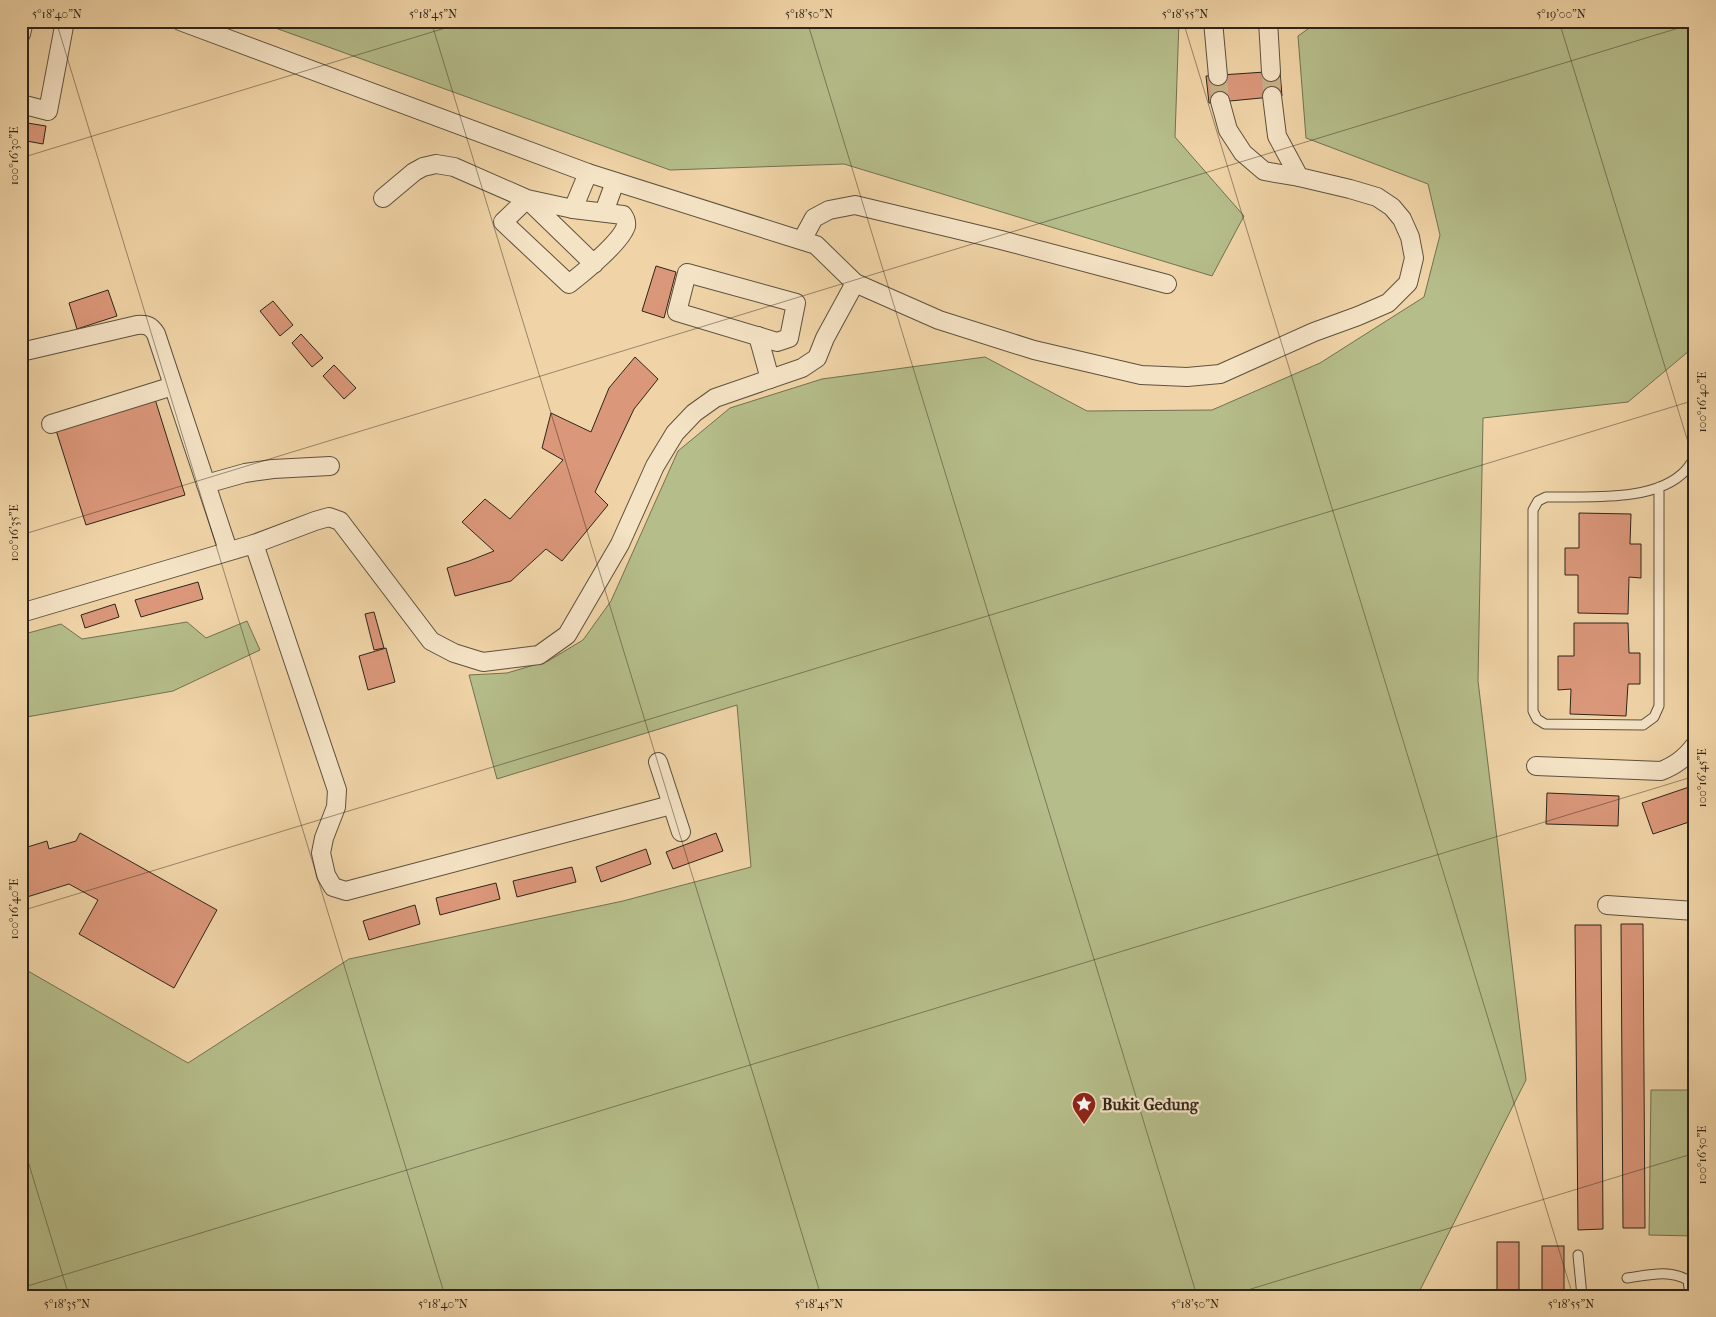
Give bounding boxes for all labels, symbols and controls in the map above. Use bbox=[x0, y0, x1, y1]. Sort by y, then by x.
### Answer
text: 5°18'40"N bbox=[32, 7, 82, 21]
text: 5°18'45"N bbox=[409, 7, 457, 21]
text: 5°18'50"N bbox=[785, 7, 833, 21]
text: 5°18'55"N bbox=[1162, 7, 1208, 21]
text: 5°19'00"N bbox=[1536, 7, 1586, 21]
text: 100°16'30"E bbox=[7, 127, 21, 185]
text: 100°16'40"E bbox=[1695, 372, 1709, 432]
text: 100°16'35"E bbox=[7, 504, 21, 562]
text: 100°16'45"E bbox=[1695, 748, 1709, 808]
text: 100°16'40"E bbox=[7, 879, 21, 939]
place icon: Bukit Gedung bbox=[1071, 1091, 1097, 1125]
place label: Bukit Gedung bbox=[1102, 1095, 1199, 1115]
text: 100°16'50"E bbox=[1695, 1126, 1709, 1184]
text: 5°18'35"N bbox=[44, 1297, 90, 1311]
text: 5°18'40"N bbox=[418, 1297, 468, 1311]
text: 5°18'45"N bbox=[795, 1297, 843, 1311]
text: 5°18'50"N bbox=[1171, 1297, 1219, 1311]
text: 5°18'55"N bbox=[1548, 1297, 1594, 1311]

